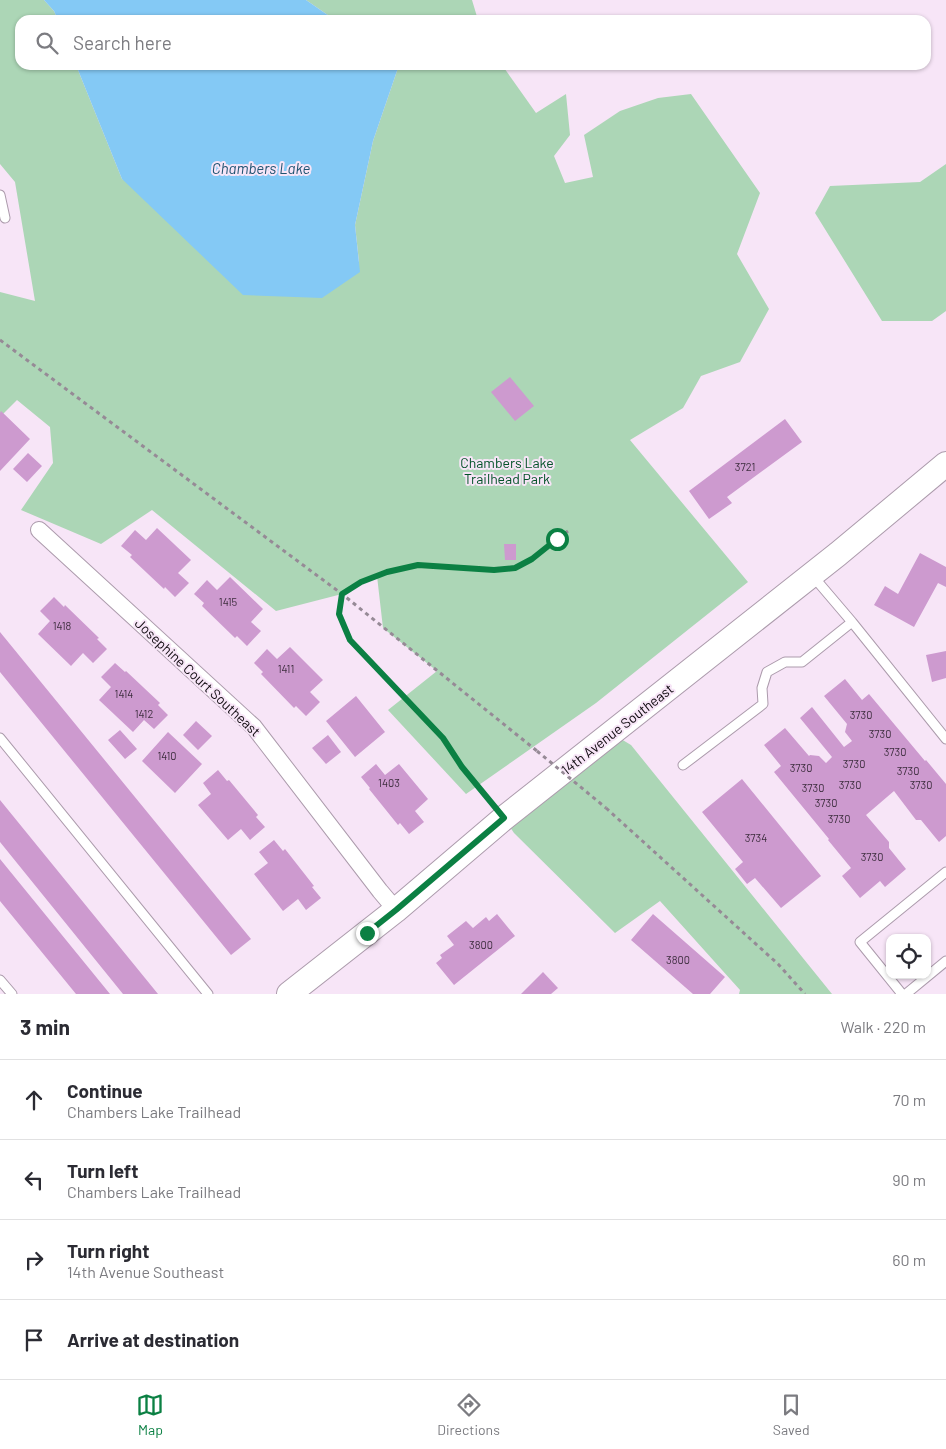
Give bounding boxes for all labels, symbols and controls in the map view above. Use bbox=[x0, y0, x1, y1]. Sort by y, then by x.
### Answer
search box bbox=[15, 15, 931, 70]
icon: search bbox=[33, 29, 61, 57]
text: Search here bbox=[73, 31, 172, 54]
water label: Chambers Lake bbox=[212, 159, 310, 177]
park label: Chambers Lake Trailhead Park bbox=[460, 454, 554, 487]
house number: 3721 bbox=[735, 460, 755, 473]
route start bbox=[546, 528, 569, 551]
house number: 1415 bbox=[219, 595, 238, 608]
street label: Josephine Court Southeast bbox=[132, 614, 264, 740]
house number: 1418 bbox=[53, 619, 72, 632]
house number: 1411 bbox=[278, 662, 294, 675]
street label: 14th Avenue Southeast bbox=[558, 680, 676, 778]
house number: 1414 bbox=[115, 687, 133, 700]
house number: 1412 bbox=[135, 707, 153, 720]
house number: 3730 bbox=[850, 708, 872, 721]
house number: 3730 bbox=[869, 727, 891, 740]
house number: 3730 bbox=[884, 745, 906, 758]
house number: 1410 bbox=[158, 749, 176, 762]
house number: 3730 bbox=[843, 757, 865, 770]
house number: 3730 bbox=[790, 761, 812, 774]
house number: 3730 bbox=[897, 764, 919, 777]
house number: 1403 bbox=[378, 776, 400, 789]
house number: 3730 bbox=[839, 778, 861, 791]
house number: 3730 bbox=[910, 778, 932, 791]
house number: 3730 bbox=[802, 781, 824, 794]
house number: 3730 bbox=[815, 796, 837, 809]
house number: 3730 bbox=[828, 812, 850, 825]
house number: 3734 bbox=[745, 831, 767, 844]
house number: 3730 bbox=[861, 850, 883, 863]
route end bbox=[356, 922, 379, 945]
map controls bbox=[886, 934, 931, 979]
button: locate bbox=[886, 934, 931, 979]
house number: 3800 bbox=[469, 938, 493, 951]
house number: 3800 bbox=[666, 953, 690, 966]
text: 3 min bbox=[20, 1014, 70, 1039]
text: Walk · 220 m bbox=[840, 1017, 926, 1036]
text: Continue bbox=[67, 1079, 143, 1102]
icon: ahead bbox=[20, 1086, 48, 1114]
text: 70 m bbox=[893, 1090, 926, 1109]
text: Chambers Lake Trailhead bbox=[67, 1102, 241, 1121]
text: Turn left bbox=[67, 1159, 138, 1182]
icon: left bbox=[20, 1166, 48, 1194]
text: 90 m bbox=[892, 1170, 926, 1189]
text: Chambers Lake Trailhead bbox=[67, 1182, 241, 1201]
text: Turn right bbox=[67, 1239, 149, 1262]
icon: right bbox=[20, 1246, 48, 1274]
text: 60 m bbox=[892, 1250, 926, 1269]
text: 14th Avenue Southeast bbox=[67, 1262, 224, 1281]
icon: arrive bbox=[20, 1326, 48, 1354]
text: Arrive at destination bbox=[67, 1328, 239, 1351]
tab: Map bbox=[136, 1391, 164, 1438]
tab: Directions bbox=[437, 1391, 500, 1438]
tab: Saved bbox=[773, 1391, 810, 1438]

